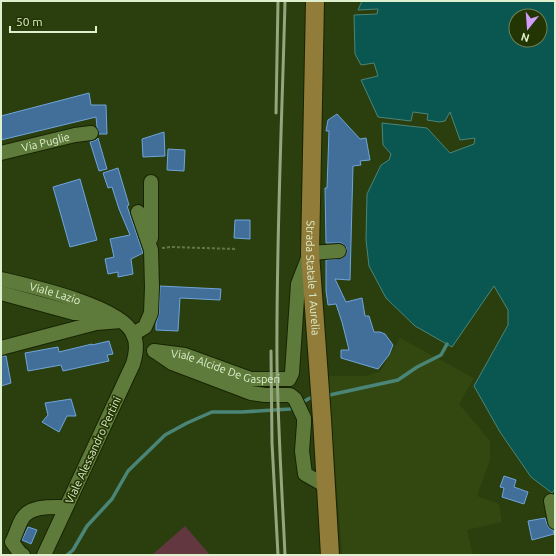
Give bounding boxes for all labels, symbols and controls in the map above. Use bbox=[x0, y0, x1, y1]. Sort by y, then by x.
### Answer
scale bar bbox=[10, 8, 96, 34]
north arrow bbox=[508, 8, 548, 48]
text: 50 m bbox=[16, 15, 43, 28]
text: N bbox=[519, 31, 531, 45]
street label: Via Puglie bbox=[20, 130, 71, 154]
street label: Strada Statale 1 Aurelia bbox=[304, 220, 322, 336]
street label: Viale Lazio bbox=[28, 280, 82, 307]
street label: Viale Alcide De Gasperi bbox=[170, 347, 280, 385]
street label: Viale Alessandro Pertini bbox=[63, 395, 123, 505]

